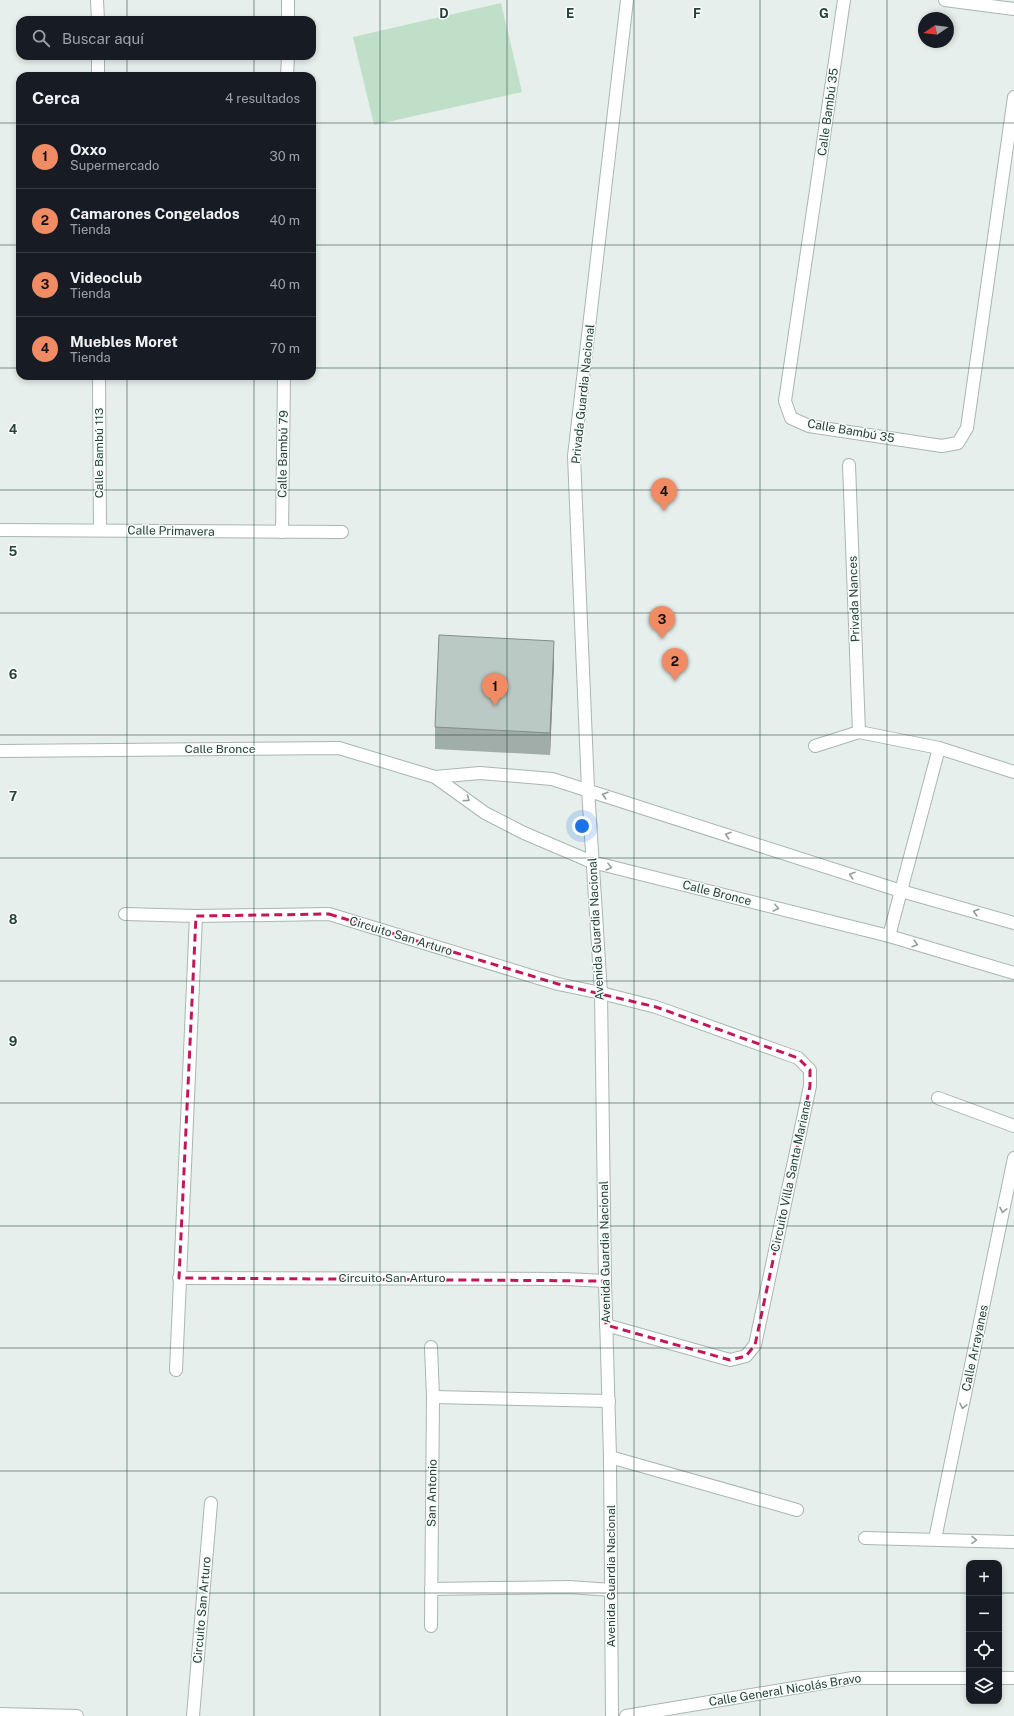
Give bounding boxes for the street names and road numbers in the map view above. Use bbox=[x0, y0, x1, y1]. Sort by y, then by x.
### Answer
street label: Calle Bambú 35 bbox=[815, 67, 841, 157]
street label: Privada Guardia Nacional bbox=[569, 323, 597, 465]
street label: Calle Bambú 113 bbox=[92, 408, 106, 498]
street label: Calle Bambú 79 bbox=[275, 410, 291, 498]
street label: Calle Bambú 35 bbox=[806, 416, 896, 446]
street label: Calle Primavera bbox=[127, 523, 215, 539]
street label: Privada Nances bbox=[845, 556, 863, 642]
street label: Calle Bronce bbox=[185, 742, 256, 756]
street label: Avenida Guardia Nacional bbox=[585, 857, 607, 1001]
street label: Calle Bronce bbox=[681, 878, 753, 908]
street label: Circuito San Arturo bbox=[348, 914, 454, 958]
street label: Circuito Villa Santa Mariana bbox=[768, 1099, 814, 1253]
street label: Avenida Guardia Nacional bbox=[597, 1180, 613, 1324]
street label: Circuito San Arturo bbox=[338, 1271, 446, 1285]
street label: Calle Arrayanes bbox=[959, 1303, 991, 1393]
street label: San Antonio bbox=[424, 1459, 440, 1527]
street label: Avenida Guardia Nacional bbox=[604, 1504, 618, 1647]
street label: Circuito San Arturo bbox=[190, 1556, 214, 1664]
street label: Calle General Nicolás Bravo bbox=[708, 1671, 862, 1709]

